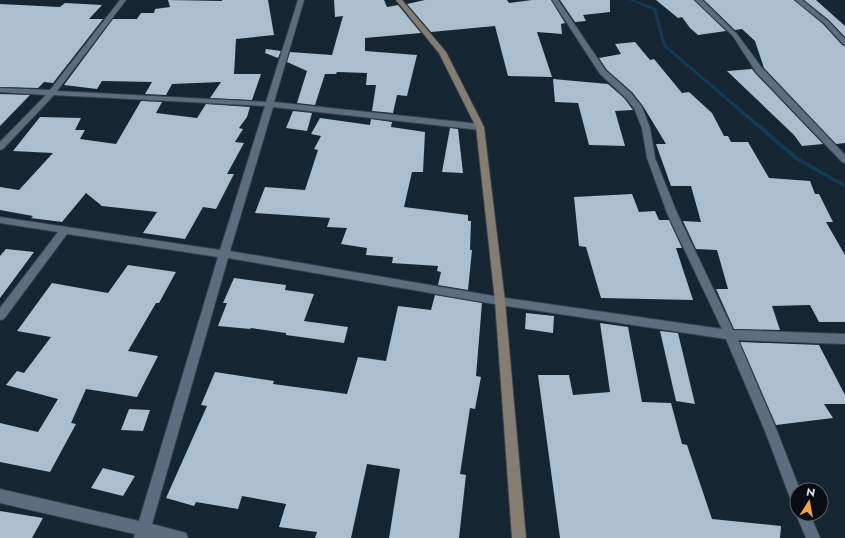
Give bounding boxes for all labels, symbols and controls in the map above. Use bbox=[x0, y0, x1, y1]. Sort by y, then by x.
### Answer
north arrow bbox=[789, 482, 829, 522]
text: N bbox=[805, 483, 817, 501]

